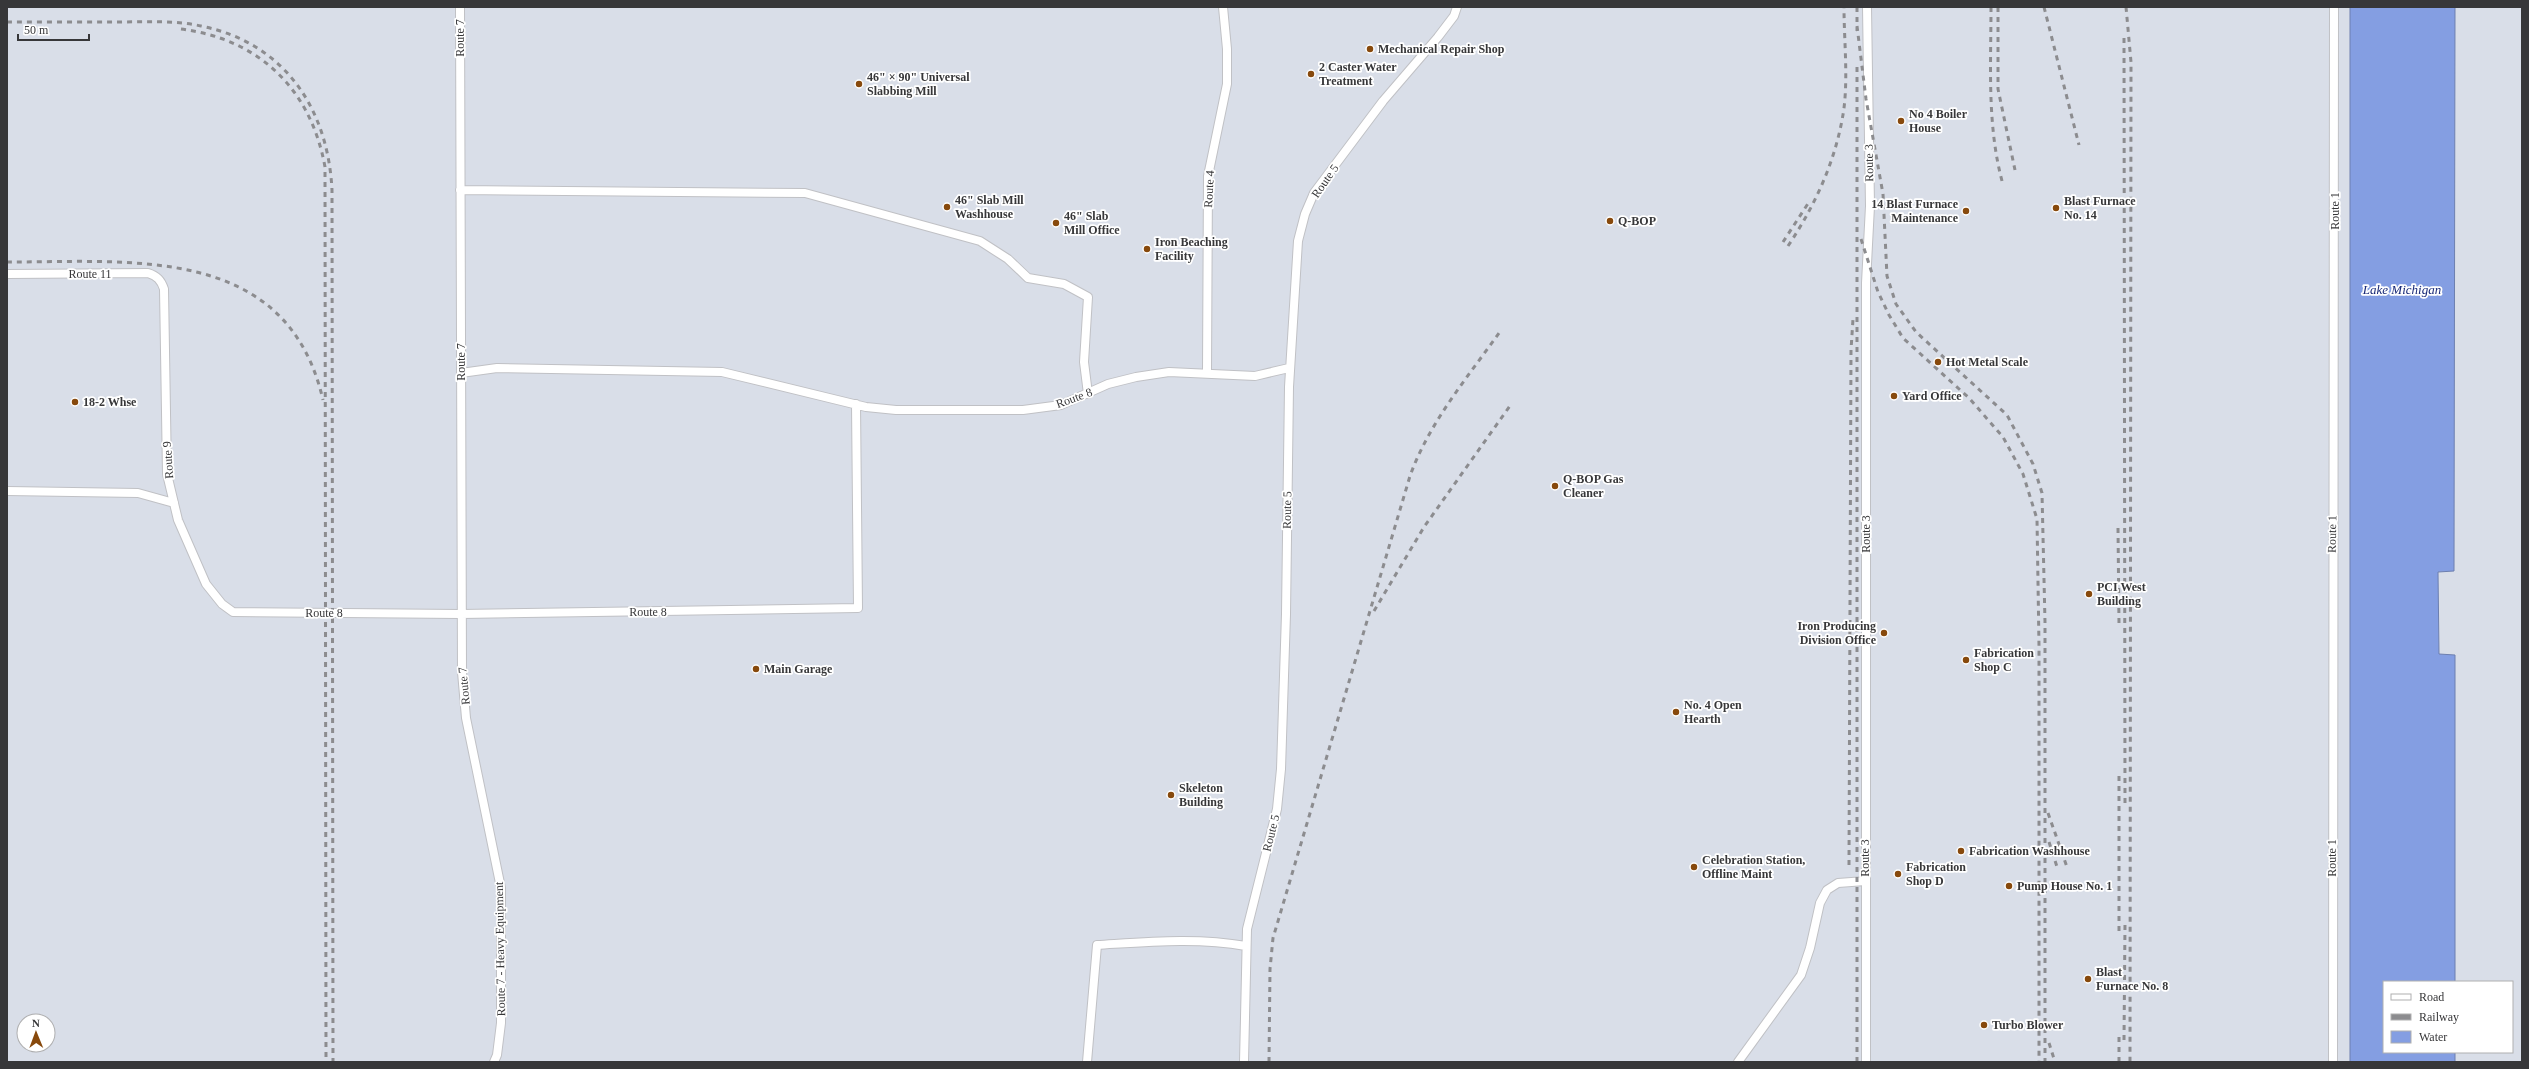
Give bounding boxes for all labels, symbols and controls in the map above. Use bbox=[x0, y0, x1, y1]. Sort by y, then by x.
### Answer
scale bar bbox=[18, 16, 89, 42]
street label: Route 7 bbox=[453, 19, 467, 57]
text: 50 m bbox=[24, 23, 49, 37]
place label: Mechanical Repair Shop bbox=[1378, 42, 1505, 56]
marker: Mechanical Repair Shop bbox=[1365, 44, 1375, 54]
place label: 2 Caster Water Treatment bbox=[1319, 60, 1397, 88]
marker: 2 Caster Water Treatment bbox=[1306, 69, 1316, 79]
place label: 46" × 90" Universal Slabbing Mill bbox=[867, 70, 970, 98]
marker: 46" × 90" Universal Slabbing Mill bbox=[854, 79, 864, 89]
place label: No 4 Boiler House bbox=[1909, 107, 1968, 135]
marker: No 4 Boiler House bbox=[1896, 116, 1906, 126]
street label: Route 3 bbox=[1862, 144, 1876, 182]
street label: Route 5 bbox=[1308, 162, 1342, 200]
street label: Route 4 bbox=[1201, 170, 1217, 208]
street label: Route 1 bbox=[2328, 192, 2342, 230]
place label: 46" Slab Mill Washhouse bbox=[955, 193, 1024, 221]
place label: Blast Furnace No. 14 bbox=[2064, 194, 2136, 222]
place label: 14 Blast Furnace Maintenance bbox=[1871, 197, 1959, 225]
marker: 46" Slab Mill Washhouse bbox=[942, 202, 952, 212]
marker: Blast Furnace No. 14 bbox=[2051, 203, 2061, 213]
marker: 14 Blast Furnace Maintenance bbox=[1961, 206, 1971, 216]
place label: 46" Slab Mill Office bbox=[1064, 209, 1120, 237]
place label: Q-BOP bbox=[1618, 214, 1656, 228]
marker: Q-BOP bbox=[1605, 216, 1615, 226]
marker: 46" Slab Mill Office bbox=[1051, 218, 1061, 228]
place label: Iron Beaching Facility bbox=[1155, 235, 1228, 263]
marker: Iron Beaching Facility bbox=[1142, 244, 1152, 254]
street label: Route 11 bbox=[68, 267, 112, 281]
water label: Lake Michigan bbox=[2362, 282, 2441, 297]
street label: Route 7 bbox=[454, 343, 468, 381]
place label: Hot Metal Scale bbox=[1946, 355, 2029, 369]
marker: Hot Metal Scale bbox=[1933, 357, 1943, 367]
street label: Route 8 bbox=[1054, 385, 1094, 411]
place label: Yard Office bbox=[1902, 389, 1962, 403]
marker: Yard Office bbox=[1889, 391, 1899, 401]
place label: 18-2 Whse bbox=[83, 395, 137, 409]
marker: 18-2 Whse bbox=[70, 397, 80, 407]
street label: Route 9 bbox=[160, 441, 176, 479]
place label: Q-BOP Gas Cleaner bbox=[1563, 472, 1624, 500]
marker: Q-BOP Gas Cleaner bbox=[1550, 481, 1560, 491]
street label: Route 5 bbox=[1280, 491, 1294, 529]
street label: Route 3 bbox=[1859, 515, 1873, 553]
street label: Route 1 bbox=[2325, 515, 2339, 553]
place label: PCI West Building bbox=[2097, 580, 2146, 608]
marker: PCI West Building bbox=[2084, 589, 2094, 599]
street label: Route 8 bbox=[629, 605, 667, 619]
street label: Route 8 bbox=[305, 606, 343, 620]
place label: Iron Producing Division Office bbox=[1797, 619, 1877, 647]
marker: Iron Producing Division Office bbox=[1879, 628, 1889, 638]
place label: Fabrication Shop C bbox=[1974, 646, 2034, 674]
marker: Fabrication Shop C bbox=[1961, 655, 1971, 665]
place label: Main Garage bbox=[764, 662, 833, 676]
marker: Main Garage bbox=[751, 664, 761, 674]
street label: Route 7 bbox=[455, 667, 473, 705]
place label: No. 4 Open Hearth bbox=[1684, 698, 1742, 726]
marker: No. 4 Open Hearth bbox=[1671, 707, 1681, 717]
place label: Skeleton Building bbox=[1179, 781, 1223, 809]
marker: Skeleton Building bbox=[1166, 790, 1176, 800]
street label: Route 5 bbox=[1260, 813, 1282, 853]
street label: Route 3 bbox=[1858, 839, 1872, 877]
street label: Route 1 bbox=[2325, 839, 2339, 877]
place label: Fabrication Washhouse bbox=[1969, 844, 2090, 858]
marker: Fabrication Washhouse bbox=[1956, 846, 1966, 856]
place label: Celebration Station, Offline Maint bbox=[1702, 853, 1805, 881]
place label: Fabrication Shop D bbox=[1906, 860, 1966, 888]
marker: Celebration Station, Offline Maint bbox=[1689, 862, 1699, 872]
marker: Fabrication Shop D bbox=[1893, 869, 1903, 879]
place label: Pump House No. 1 bbox=[2017, 879, 2112, 893]
street label: Route 7 - Heavy Equipment bbox=[492, 881, 508, 1016]
marker: Pump House No. 1 bbox=[2004, 881, 2014, 891]
place label: Blast Furnace No. 8 bbox=[2096, 965, 2168, 993]
marker: Blast Furnace No. 8 bbox=[2083, 974, 2093, 984]
legend bbox=[2383, 981, 2513, 1053]
text: Road bbox=[2419, 990, 2444, 1004]
text: Railway bbox=[2419, 1010, 2459, 1024]
north arrow bbox=[16, 1013, 56, 1053]
text: N bbox=[32, 1017, 40, 1029]
place label: Turbo Blower bbox=[1992, 1018, 2064, 1032]
marker: Turbo Blower bbox=[1979, 1020, 1989, 1030]
text: Water bbox=[2419, 1030, 2447, 1044]

